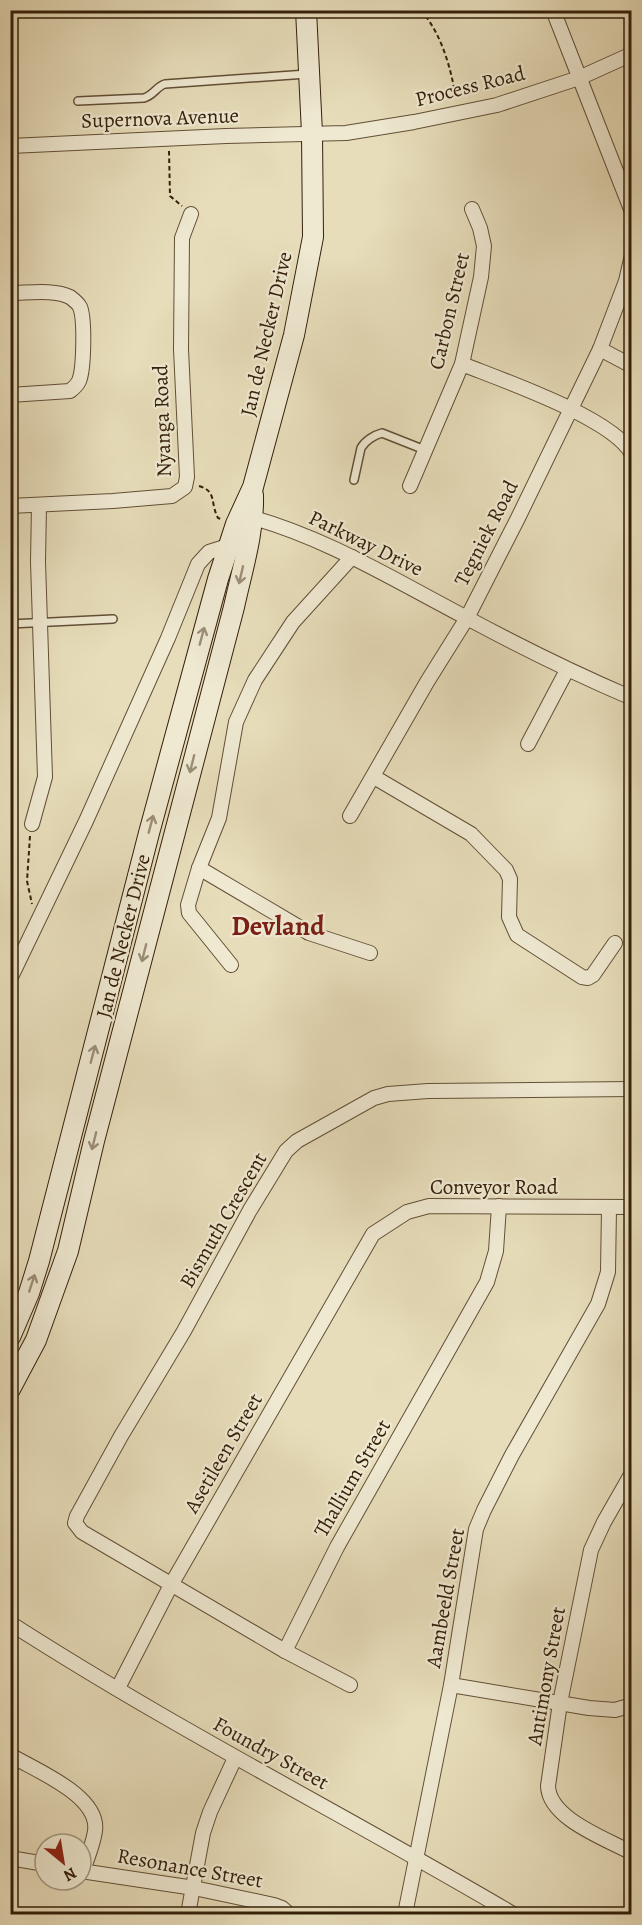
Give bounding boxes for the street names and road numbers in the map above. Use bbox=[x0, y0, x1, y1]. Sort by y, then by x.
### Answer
street label: Process Road bbox=[412, 59, 529, 113]
street label: Supernova Avenue bbox=[80, 101, 240, 135]
street label: Jan de Necker Drive bbox=[233, 249, 299, 419]
street label: Carbon Street bbox=[422, 250, 476, 372]
street label: Nyanga Road bbox=[146, 363, 178, 478]
street label: Tegniek Road bbox=[447, 475, 525, 591]
street label: Parkway Drive bbox=[304, 503, 428, 583]
street label: Jan de Necker Drive bbox=[89, 851, 157, 1021]
street label: Bismuth Crescent bbox=[173, 1147, 273, 1293]
street label: Conveyor Road bbox=[430, 1173, 559, 1201]
street label: Asetileen Street bbox=[177, 1388, 269, 1519]
street label: Thallium Street bbox=[307, 1414, 397, 1542]
street label: Aambeeld Street bbox=[419, 1526, 471, 1671]
street label: Antimony Street bbox=[520, 1604, 572, 1749]
street label: Foundry Street bbox=[208, 1710, 334, 1796]
street label: Resonance Street bbox=[115, 1841, 265, 1895]

